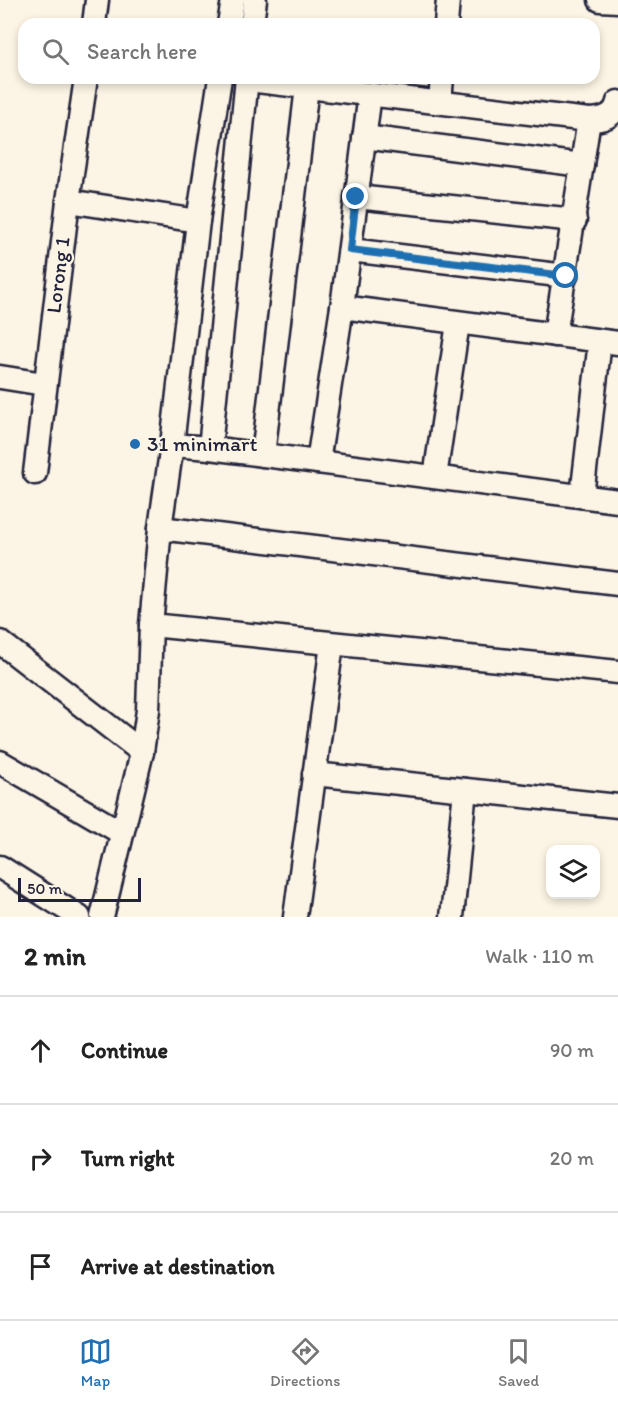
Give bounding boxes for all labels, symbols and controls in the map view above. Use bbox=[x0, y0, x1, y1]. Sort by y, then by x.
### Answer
search box bbox=[18, 18, 600, 84]
icon: search bbox=[39, 35, 72, 68]
text: Search here bbox=[87, 38, 197, 65]
route end bbox=[342, 183, 368, 209]
street label: Lorong 1 bbox=[40, 235, 75, 315]
route start bbox=[552, 262, 578, 288]
place label: 31 minimart bbox=[147, 431, 257, 456]
marker: 31 minimart bbox=[128, 437, 142, 451]
map controls bbox=[546, 845, 600, 899]
button: layers bbox=[546, 845, 600, 899]
scale bar bbox=[18, 875, 141, 902]
text: 50 m bbox=[27, 879, 62, 898]
text: 2 min bbox=[24, 940, 86, 972]
text: Walk · 110 m bbox=[485, 944, 594, 968]
icon: ahead bbox=[24, 1034, 57, 1067]
text: Continue bbox=[81, 1037, 168, 1064]
text: 90 m bbox=[550, 1038, 594, 1062]
icon: right bbox=[24, 1142, 57, 1175]
text: Turn right bbox=[81, 1145, 175, 1172]
text: 20 m bbox=[550, 1146, 594, 1170]
icon: arrive bbox=[24, 1250, 57, 1283]
text: Arrive at destination bbox=[81, 1253, 275, 1280]
tab: Map bbox=[79, 1335, 112, 1390]
tab: Directions bbox=[270, 1335, 340, 1390]
tab: Saved bbox=[498, 1335, 539, 1390]

